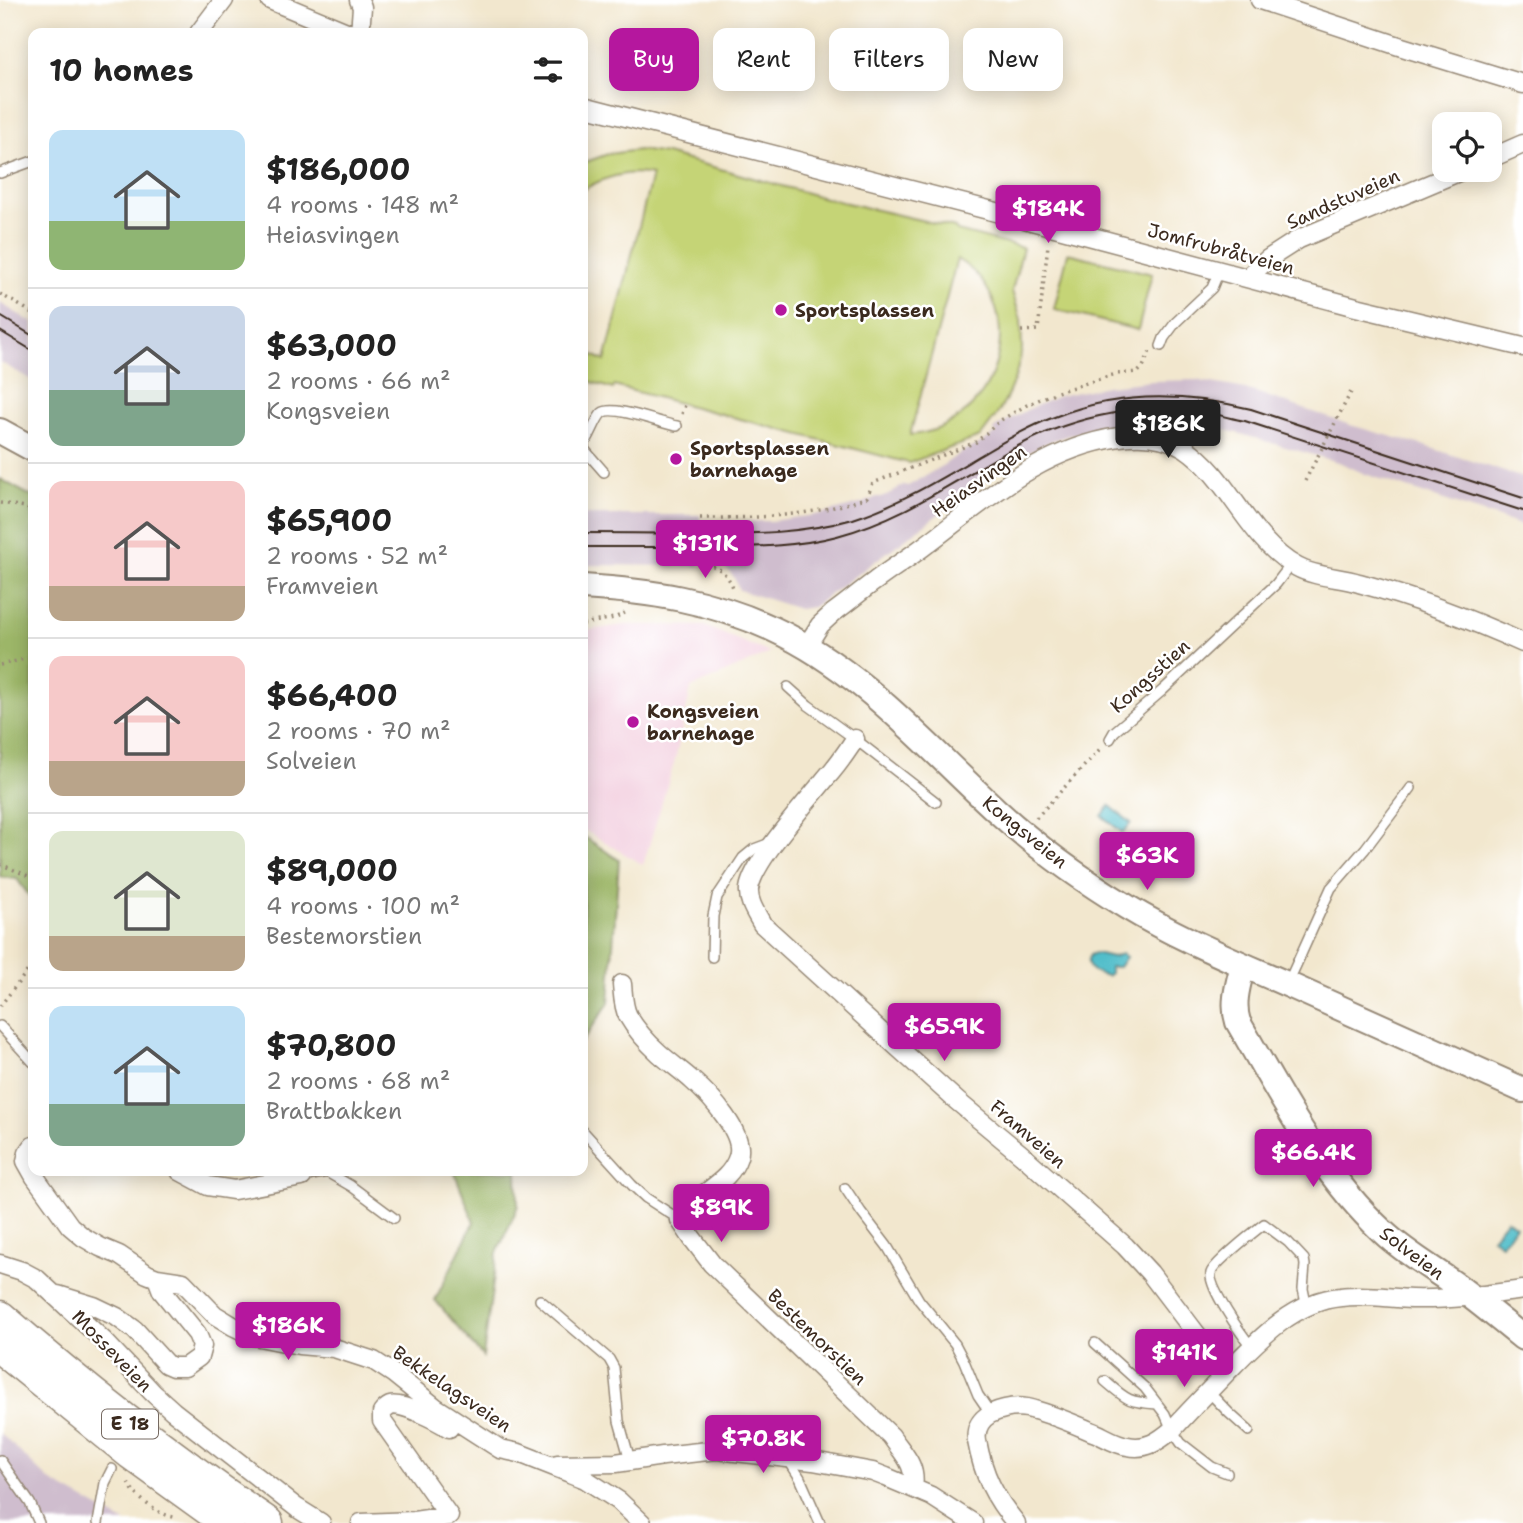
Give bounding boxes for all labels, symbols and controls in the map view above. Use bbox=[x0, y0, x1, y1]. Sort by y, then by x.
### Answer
chip: Buy bbox=[609, 28, 699, 91]
chip: Rent bbox=[713, 28, 815, 91]
chip: Filters bbox=[829, 28, 949, 91]
chip: New bbox=[963, 28, 1063, 91]
text: 10 homes bbox=[49, 50, 194, 91]
icon: filters bbox=[529, 51, 567, 89]
map controls bbox=[1432, 112, 1502, 182]
button: locate bbox=[1432, 112, 1502, 182]
text: $186,000 bbox=[266, 149, 411, 190]
icon: home bbox=[105, 158, 189, 242]
street label: Sandstuveien bbox=[1283, 163, 1403, 235]
pin: $184K bbox=[999, 186, 1097, 245]
text: 4 rooms · 148 m² bbox=[266, 190, 459, 220]
text: $184K bbox=[1011, 193, 1085, 223]
street label: Jomfrubråtveien bbox=[1145, 217, 1297, 281]
text: Heiasvingen bbox=[266, 220, 400, 250]
place label: Sportsplassen bbox=[795, 298, 934, 323]
marker: Sportsplassen bbox=[773, 302, 789, 318]
text: $63,000 bbox=[266, 325, 397, 366]
icon: home bbox=[105, 334, 189, 418]
text: 2 rooms · 66 m² bbox=[266, 366, 451, 396]
text: Kongsveien bbox=[266, 396, 390, 426]
pin: $186K bbox=[1119, 400, 1217, 460]
text: $186K bbox=[1131, 408, 1205, 438]
place label: Sportsplassen barnehage bbox=[690, 436, 829, 483]
street label: Heiasvingen bbox=[927, 439, 1031, 523]
marker: Sportsplassen barnehage bbox=[668, 451, 684, 467]
text: $65,900 bbox=[266, 500, 392, 541]
icon: home bbox=[105, 509, 189, 593]
pin: $131K bbox=[656, 520, 754, 580]
text: $131K bbox=[672, 528, 738, 558]
text: 2 rooms · 52 m² bbox=[266, 541, 448, 571]
text: Framveien bbox=[266, 571, 379, 601]
street label: Kongsstien bbox=[1105, 634, 1195, 718]
text: $66,400 bbox=[266, 675, 398, 716]
icon: home bbox=[105, 684, 189, 768]
place label: Kongsveien barnehage bbox=[647, 699, 759, 746]
marker: Kongsveien barnehage bbox=[625, 714, 641, 730]
text: 2 rooms · 70 m² bbox=[266, 716, 451, 746]
text: Solveien bbox=[266, 746, 356, 776]
street label: Kongsveien bbox=[977, 790, 1073, 874]
pin: $63K bbox=[1106, 832, 1188, 892]
text: $63K bbox=[1115, 840, 1179, 870]
text: $89,000 bbox=[266, 850, 398, 891]
icon: home bbox=[105, 859, 189, 943]
text: 4 rooms · 100 m² bbox=[266, 891, 460, 921]
text: Bestemorstien bbox=[266, 921, 422, 951]
pin: $65.9K bbox=[887, 1004, 1001, 1063]
text: $65.9K bbox=[904, 1011, 984, 1041]
text: $70,800 bbox=[266, 1025, 397, 1066]
icon: home bbox=[105, 1034, 189, 1118]
text: 2 rooms · 68 m² bbox=[266, 1066, 450, 1096]
street label: Framveien bbox=[985, 1094, 1071, 1174]
text: Brattbakken bbox=[266, 1096, 402, 1126]
pin: $66.4K bbox=[1256, 1130, 1370, 1189]
text: $66.4K bbox=[1271, 1137, 1355, 1167]
pin: $89K bbox=[680, 1184, 762, 1244]
text: $89K bbox=[689, 1192, 753, 1222]
street label: Solveien bbox=[1375, 1221, 1449, 1285]
street label: Bestemorstien bbox=[762, 1283, 872, 1391]
pin: $186K bbox=[239, 1302, 337, 1362]
street label: Mosseveien bbox=[66, 1304, 158, 1398]
text: $186K bbox=[251, 1310, 325, 1340]
pin: $141K bbox=[1135, 1330, 1233, 1389]
text: $141K bbox=[1151, 1337, 1217, 1367]
street label: Bekkelagsveien bbox=[388, 1340, 516, 1438]
road number: E 18 bbox=[102, 1409, 158, 1438]
pin: $70.8K bbox=[706, 1416, 820, 1475]
text: $70.8K bbox=[721, 1423, 805, 1453]

